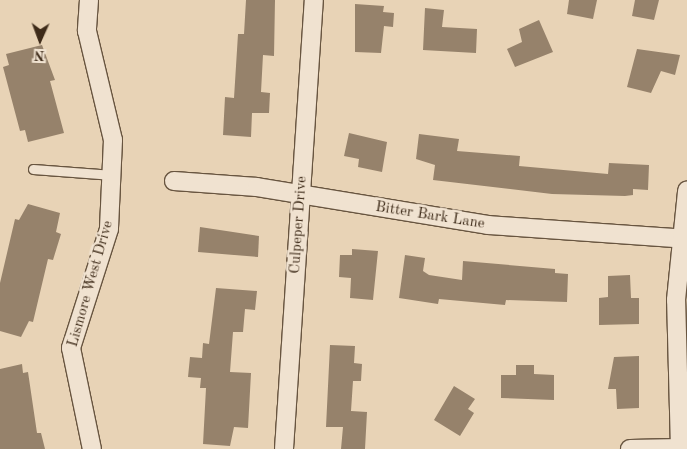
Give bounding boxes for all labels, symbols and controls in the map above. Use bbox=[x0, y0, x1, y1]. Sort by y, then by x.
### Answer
north arrow bbox=[15, 15, 65, 65]
text: N bbox=[34, 48, 45, 62]
street label: Culpeper Drive bbox=[287, 176, 311, 274]
street label: Bitter Bark Lane bbox=[374, 198, 486, 234]
street label: Lismore West Drive bbox=[64, 219, 118, 349]

